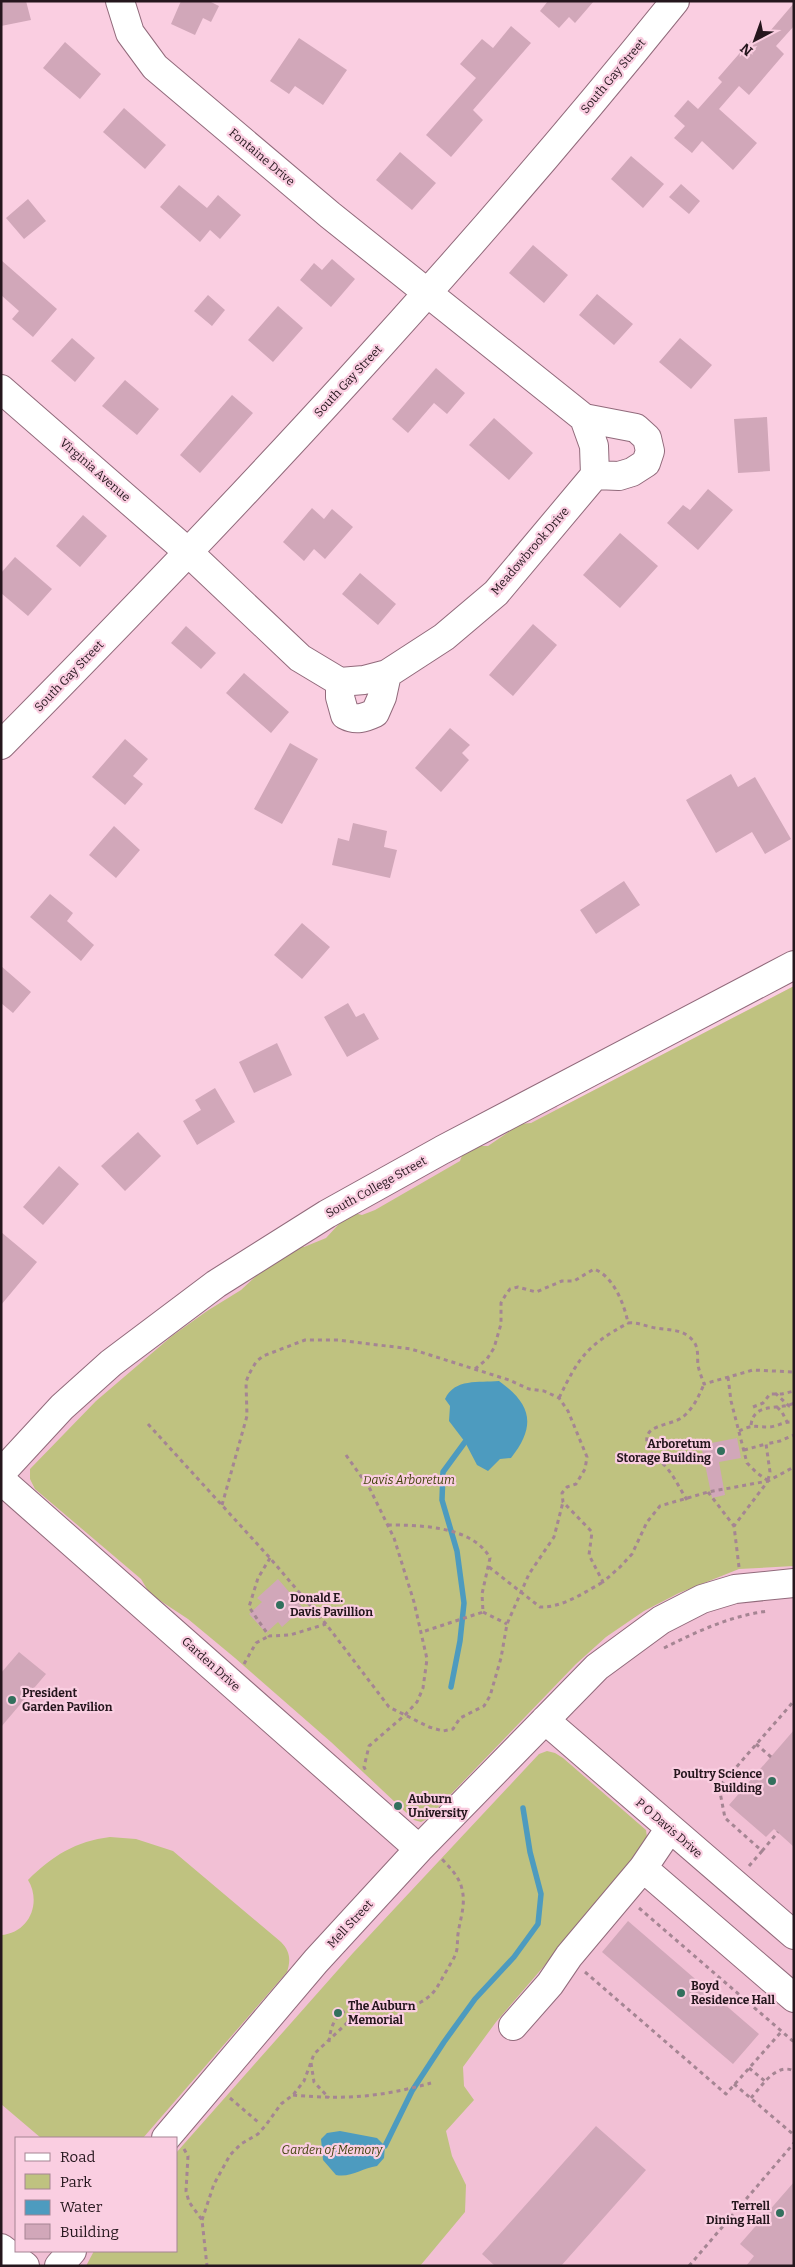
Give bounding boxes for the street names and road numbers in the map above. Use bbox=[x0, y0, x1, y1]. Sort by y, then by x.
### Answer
street label: South Gay Street bbox=[578, 35, 649, 116]
street label: Fontaine Drive bbox=[226, 126, 298, 188]
street label: South Gay Street bbox=[311, 342, 385, 420]
street label: Virginia Avenue bbox=[57, 436, 133, 504]
street label: Meadowbrook Drive bbox=[488, 504, 572, 598]
street label: South Gay Street bbox=[32, 637, 107, 714]
street label: South College Street bbox=[323, 1153, 429, 1220]
street label: Garden Drive bbox=[179, 1634, 243, 1694]
street label: P O Davis Drive bbox=[633, 1795, 705, 1861]
street label: Mell Street bbox=[324, 1897, 376, 1951]

